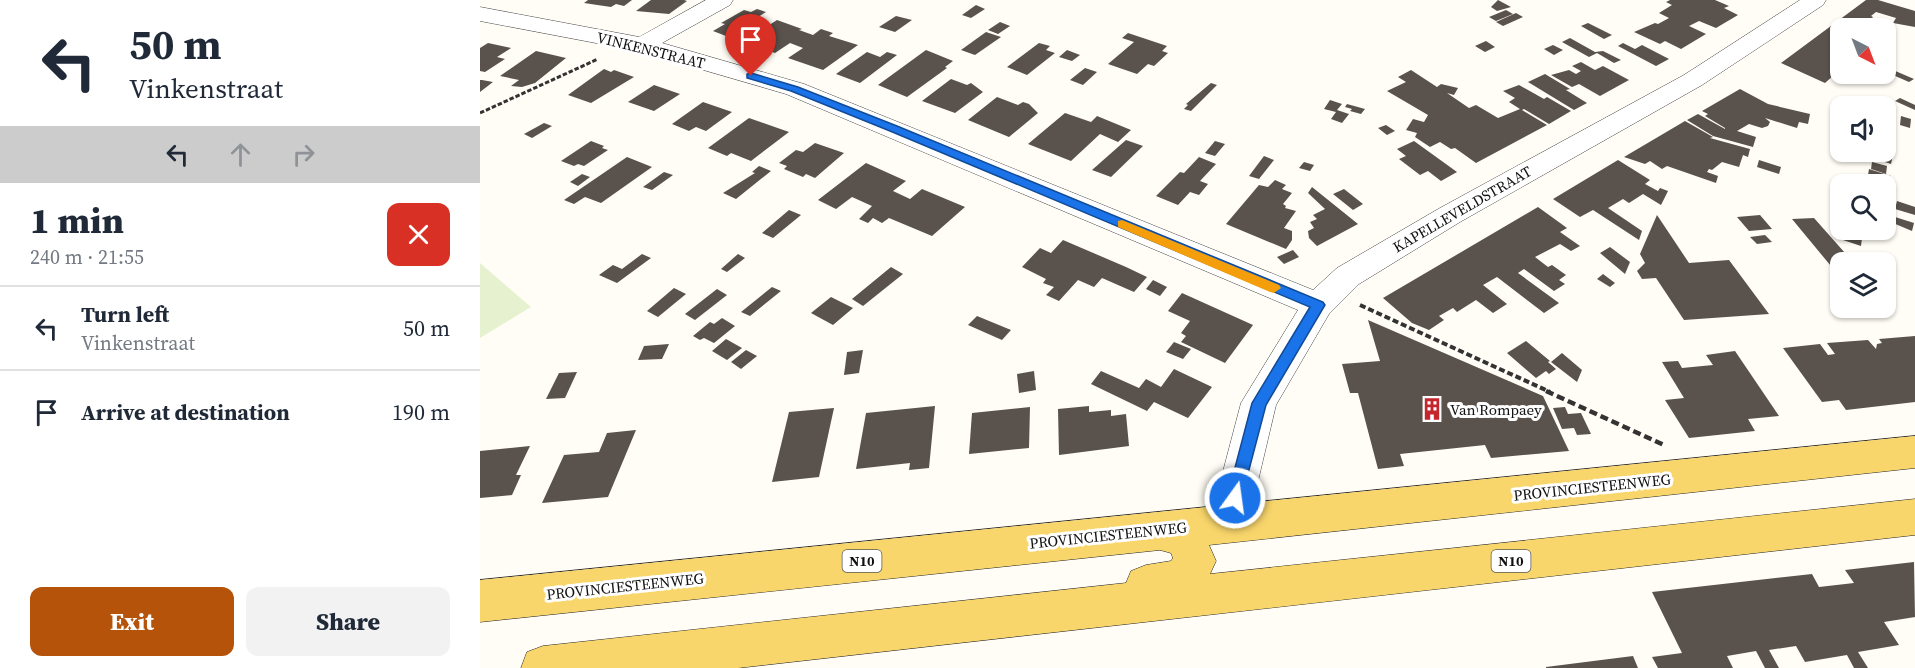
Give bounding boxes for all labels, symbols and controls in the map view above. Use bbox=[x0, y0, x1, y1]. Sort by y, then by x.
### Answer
pin bbox=[725, 14, 776, 76]
text: 50 m bbox=[129, 15, 222, 73]
north arrow bbox=[1830, 18, 1896, 84]
map controls bbox=[1830, 18, 1896, 318]
icon: arrive bbox=[734, 23, 767, 56]
icon: left bbox=[30, 24, 108, 102]
street label: VINKENSTRAAT bbox=[595, 26, 707, 74]
text: Vinkenstraat bbox=[129, 70, 283, 107]
button: sound bbox=[1830, 96, 1896, 162]
icon: left bbox=[161, 138, 194, 171]
icon: ahead bbox=[224, 138, 257, 171]
icon: right bbox=[287, 138, 320, 171]
street label: KAPELLEVELDSTRAAT bbox=[1389, 161, 1535, 257]
button: search bbox=[1830, 174, 1896, 240]
text: 1 min bbox=[30, 196, 124, 245]
button: close bbox=[387, 203, 450, 266]
text: 240 m · 21:55 bbox=[30, 243, 144, 271]
button: layers bbox=[1830, 252, 1896, 318]
text: Turn left bbox=[81, 299, 169, 329]
icon: left bbox=[30, 312, 63, 345]
text: 50 m bbox=[403, 313, 450, 343]
text: Vinkenstraat bbox=[81, 329, 195, 357]
icon: arrive bbox=[30, 396, 63, 429]
building icon: Van Rompaey bbox=[1419, 396, 1445, 422]
text: Arrive at destination bbox=[81, 397, 290, 427]
text: 190 m bbox=[392, 397, 450, 427]
place label: Van Rompaey bbox=[1450, 399, 1542, 420]
position arrow bbox=[1203, 466, 1267, 530]
street label: PROVINCIESTEENWEG bbox=[1512, 468, 1672, 506]
street label: PROVINCIESTEENWEG bbox=[1028, 516, 1188, 554]
road number: N10 bbox=[842, 550, 881, 572]
road number: N10 bbox=[1492, 550, 1530, 572]
street label: PROVINCIESTEENWEG bbox=[545, 567, 705, 605]
button: Exit bbox=[30, 587, 234, 656]
button: Share bbox=[246, 587, 450, 656]

